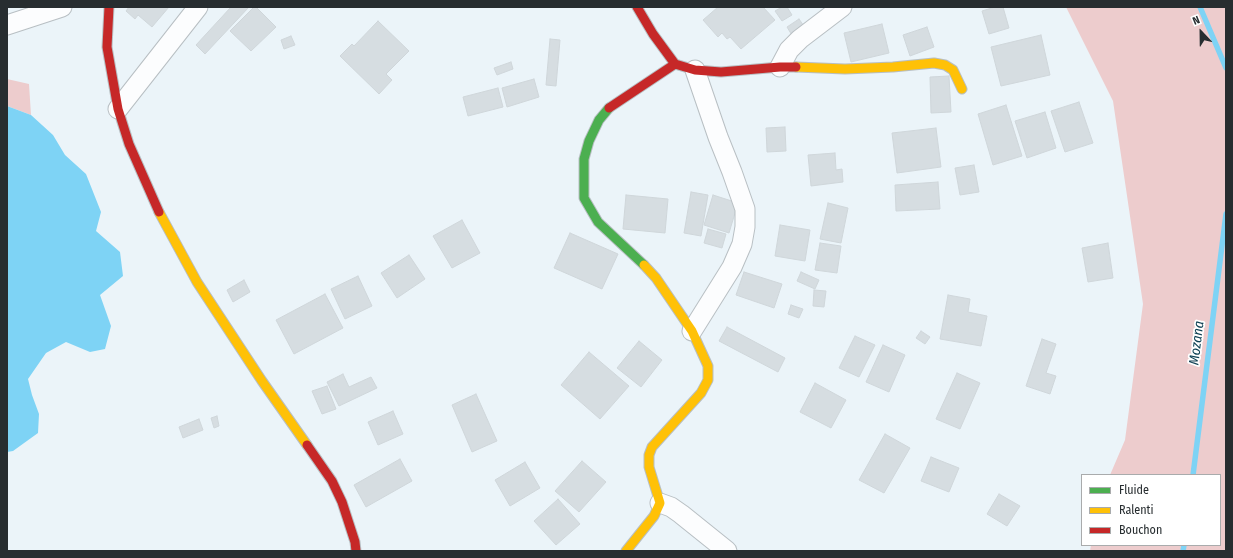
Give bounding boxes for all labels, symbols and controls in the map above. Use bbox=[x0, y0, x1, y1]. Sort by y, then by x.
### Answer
north arrow bbox=[1181, 12, 1221, 52]
text: N bbox=[1191, 13, 1202, 28]
water label: Mozana bbox=[1186, 320, 1208, 366]
legend bbox=[1081, 474, 1221, 546]
text: Fluide bbox=[1119, 483, 1149, 497]
text: Ralenti bbox=[1119, 503, 1154, 517]
text: Bouchon bbox=[1119, 523, 1162, 537]

